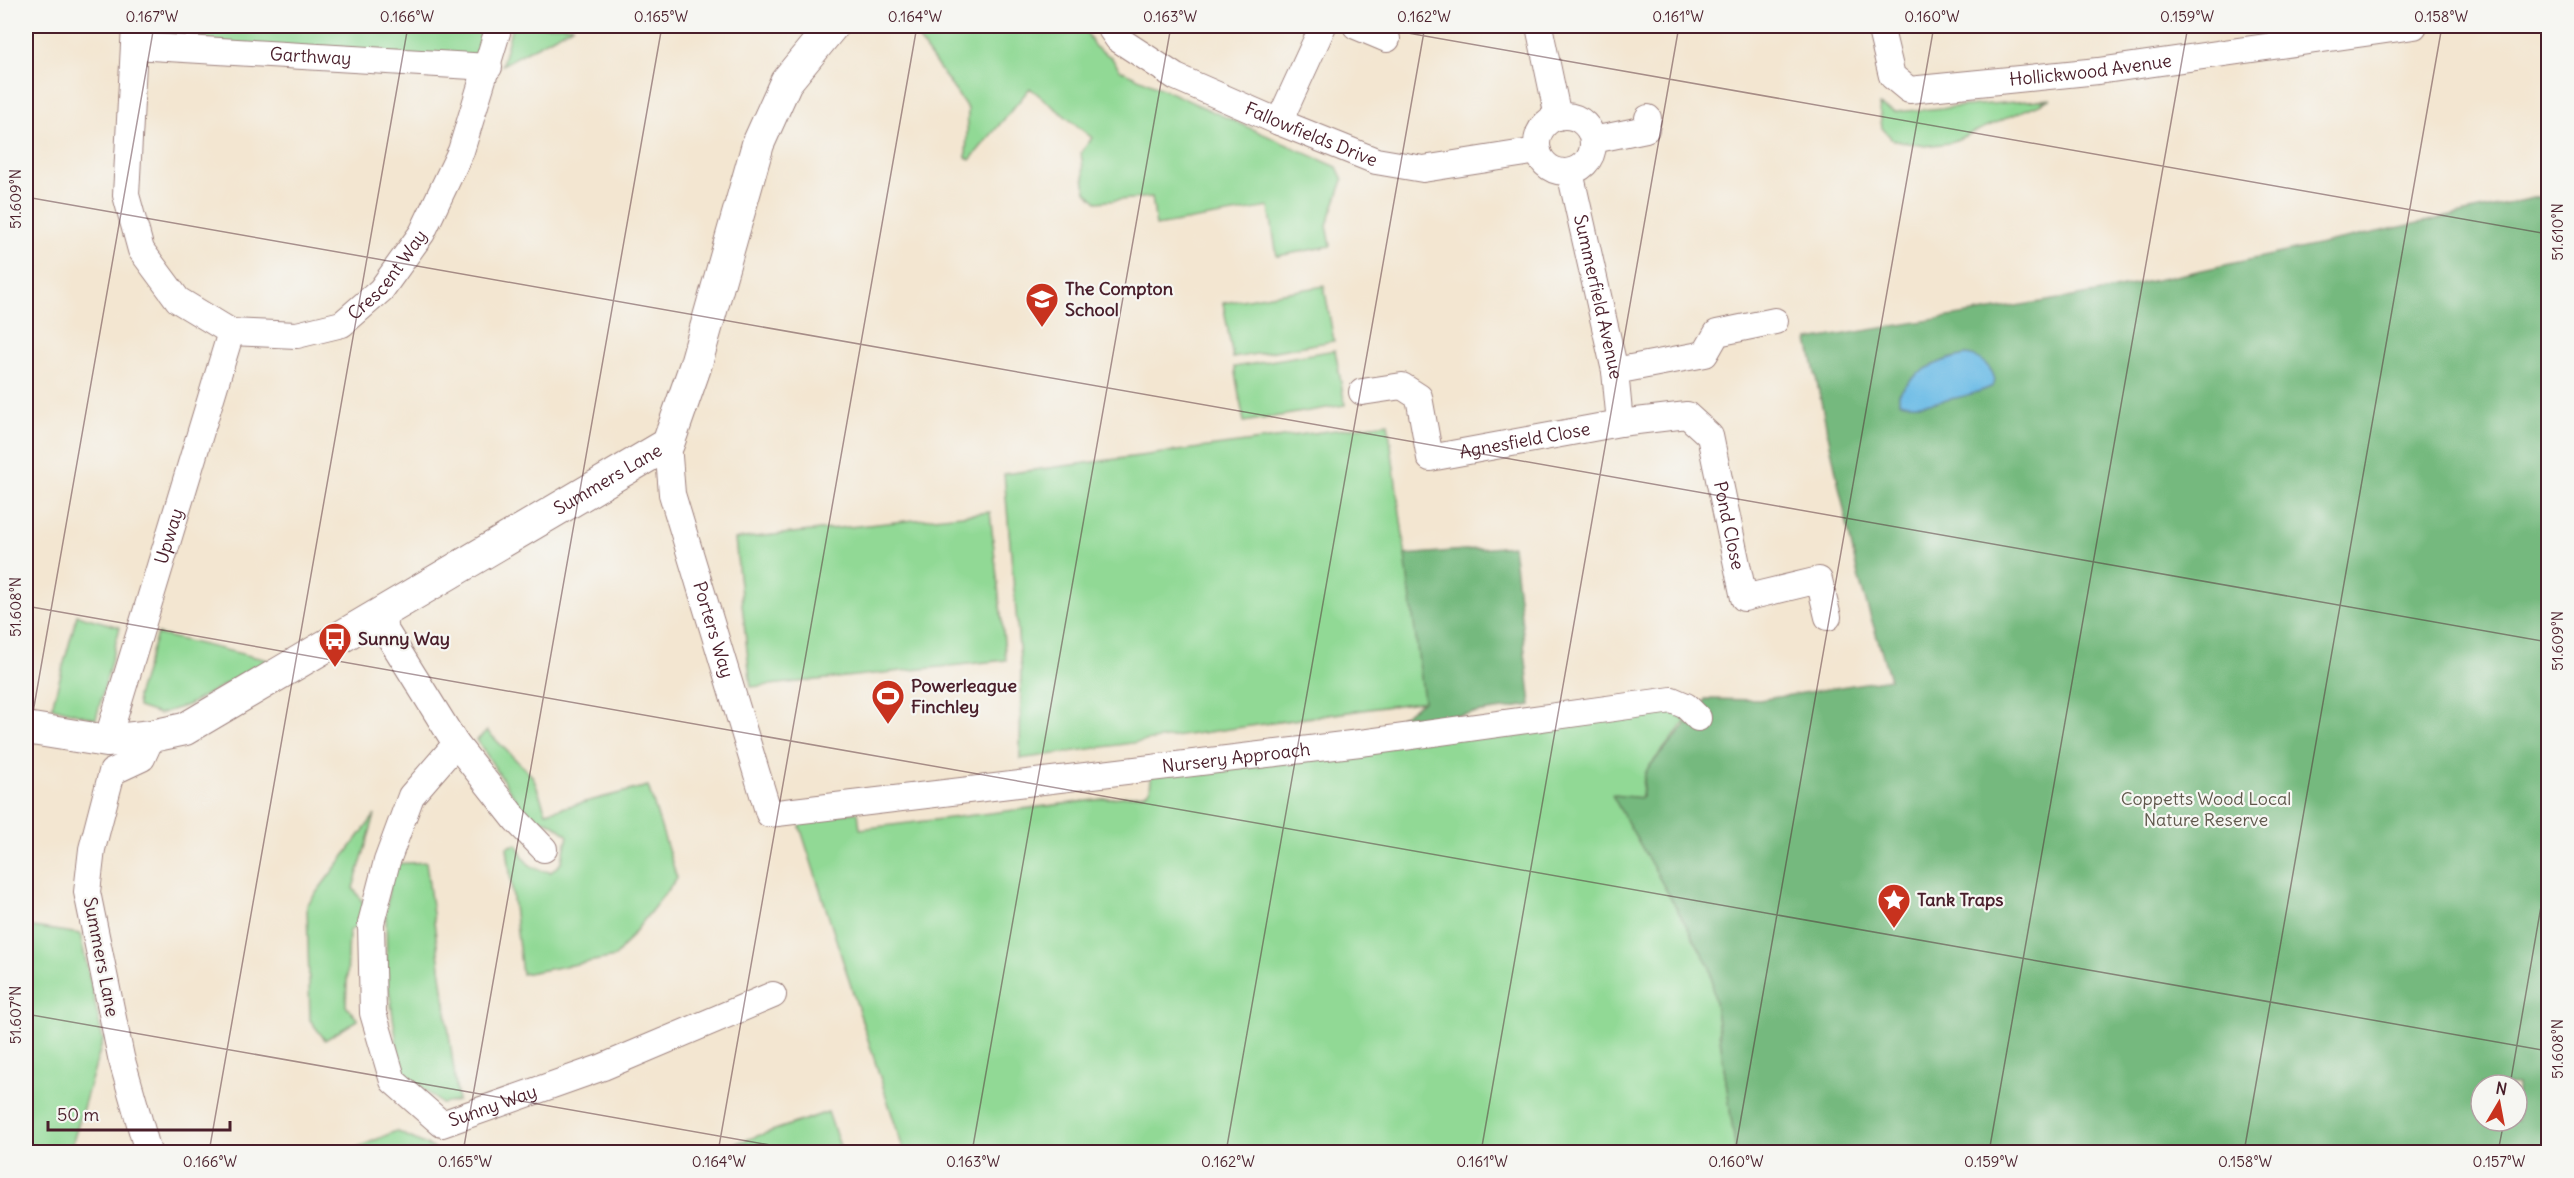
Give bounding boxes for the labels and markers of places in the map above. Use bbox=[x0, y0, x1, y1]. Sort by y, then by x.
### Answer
place label: The Compton School bbox=[1065, 277, 1174, 321]
school or university icon: The Compton School bbox=[1024, 281, 1060, 328]
bus stop icon: Sunny Way bbox=[317, 621, 353, 668]
place label: Sunny Way bbox=[358, 627, 450, 650]
place label: Powerleague Finchley bbox=[911, 674, 1017, 718]
sports icon: Powerleague Finchley bbox=[870, 678, 906, 725]
place icon: Tank Traps bbox=[1876, 882, 1912, 929]
place label: Tank Traps bbox=[1917, 888, 2003, 911]

